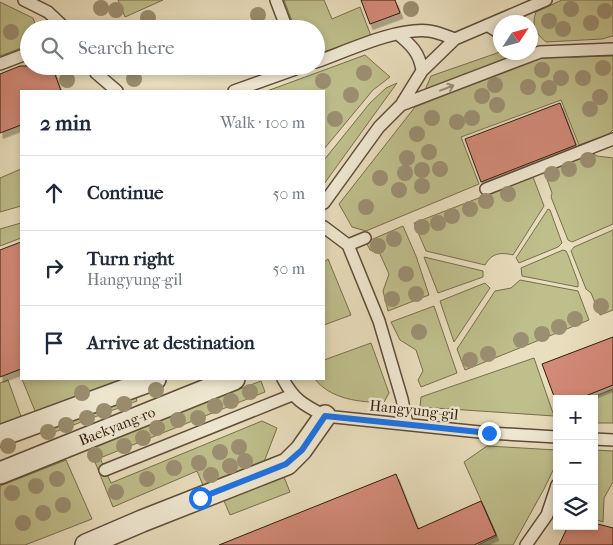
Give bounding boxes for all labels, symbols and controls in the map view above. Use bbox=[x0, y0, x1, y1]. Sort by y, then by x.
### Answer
north arrow bbox=[493, 15, 538, 60]
search box bbox=[20, 20, 325, 75]
icon: search bbox=[38, 34, 66, 62]
text: Search here bbox=[78, 37, 174, 59]
one-way arrow bbox=[439, 83, 454, 92]
text: 2 min bbox=[40, 111, 91, 135]
text: Walk · 100 m bbox=[220, 113, 305, 132]
icon: ahead bbox=[40, 179, 68, 207]
text: Continue bbox=[87, 182, 163, 204]
text: 50 m bbox=[273, 184, 305, 203]
text: Turn right bbox=[87, 248, 174, 270]
icon: right bbox=[40, 254, 68, 282]
text: 50 m bbox=[273, 259, 305, 278]
text: Hangyung-gil bbox=[87, 270, 182, 289]
icon: arrive bbox=[40, 329, 68, 357]
text: Arrive at destination bbox=[87, 332, 255, 354]
map controls bbox=[553, 395, 598, 530]
button: + bbox=[553, 395, 598, 440]
street label: Hangyung-gil bbox=[369, 396, 459, 424]
street label: Baekyang-ro bbox=[76, 402, 158, 450]
route end bbox=[478, 422, 501, 445]
button: − bbox=[553, 440, 598, 485]
button: layers bbox=[553, 485, 598, 530]
route start bbox=[189, 487, 212, 510]

